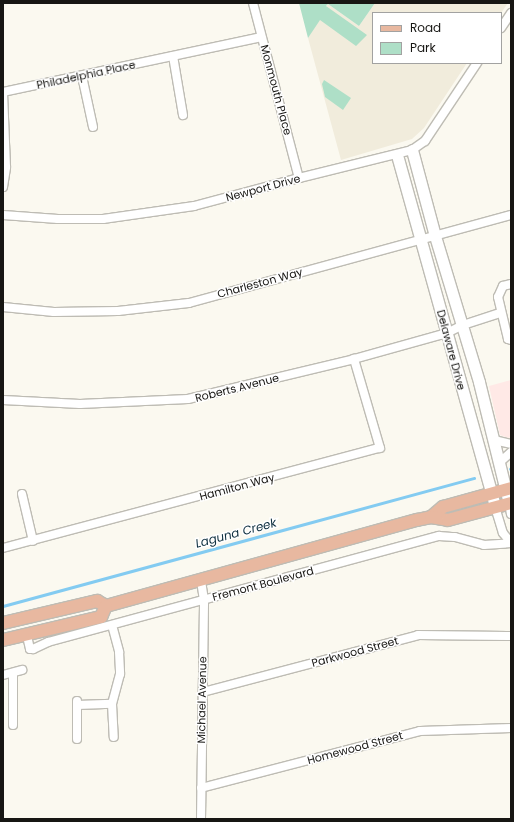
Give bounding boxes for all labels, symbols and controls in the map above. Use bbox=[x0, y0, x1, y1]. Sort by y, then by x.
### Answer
legend bbox=[372, 12, 502, 64]
text: Road bbox=[410, 19, 441, 36]
text: Park bbox=[410, 39, 436, 56]
street label: Monmouth Place bbox=[258, 43, 294, 137]
street label: Philadelphia Place bbox=[35, 58, 137, 92]
street label: Newport Drive bbox=[224, 172, 302, 204]
street label: Charleston Way bbox=[216, 265, 304, 301]
street label: Delaware Drive bbox=[434, 308, 468, 392]
street label: Roberts Avenue bbox=[194, 371, 280, 405]
street label: Hamilton Way bbox=[198, 471, 276, 503]
water label: Laguna Creek bbox=[194, 515, 278, 551]
street label: Fremont Boulevard bbox=[211, 564, 315, 604]
street label: Parkwood Street bbox=[310, 634, 400, 670]
street label: Michael Avenue bbox=[195, 656, 209, 744]
street label: Homewood Street bbox=[306, 729, 404, 767]

